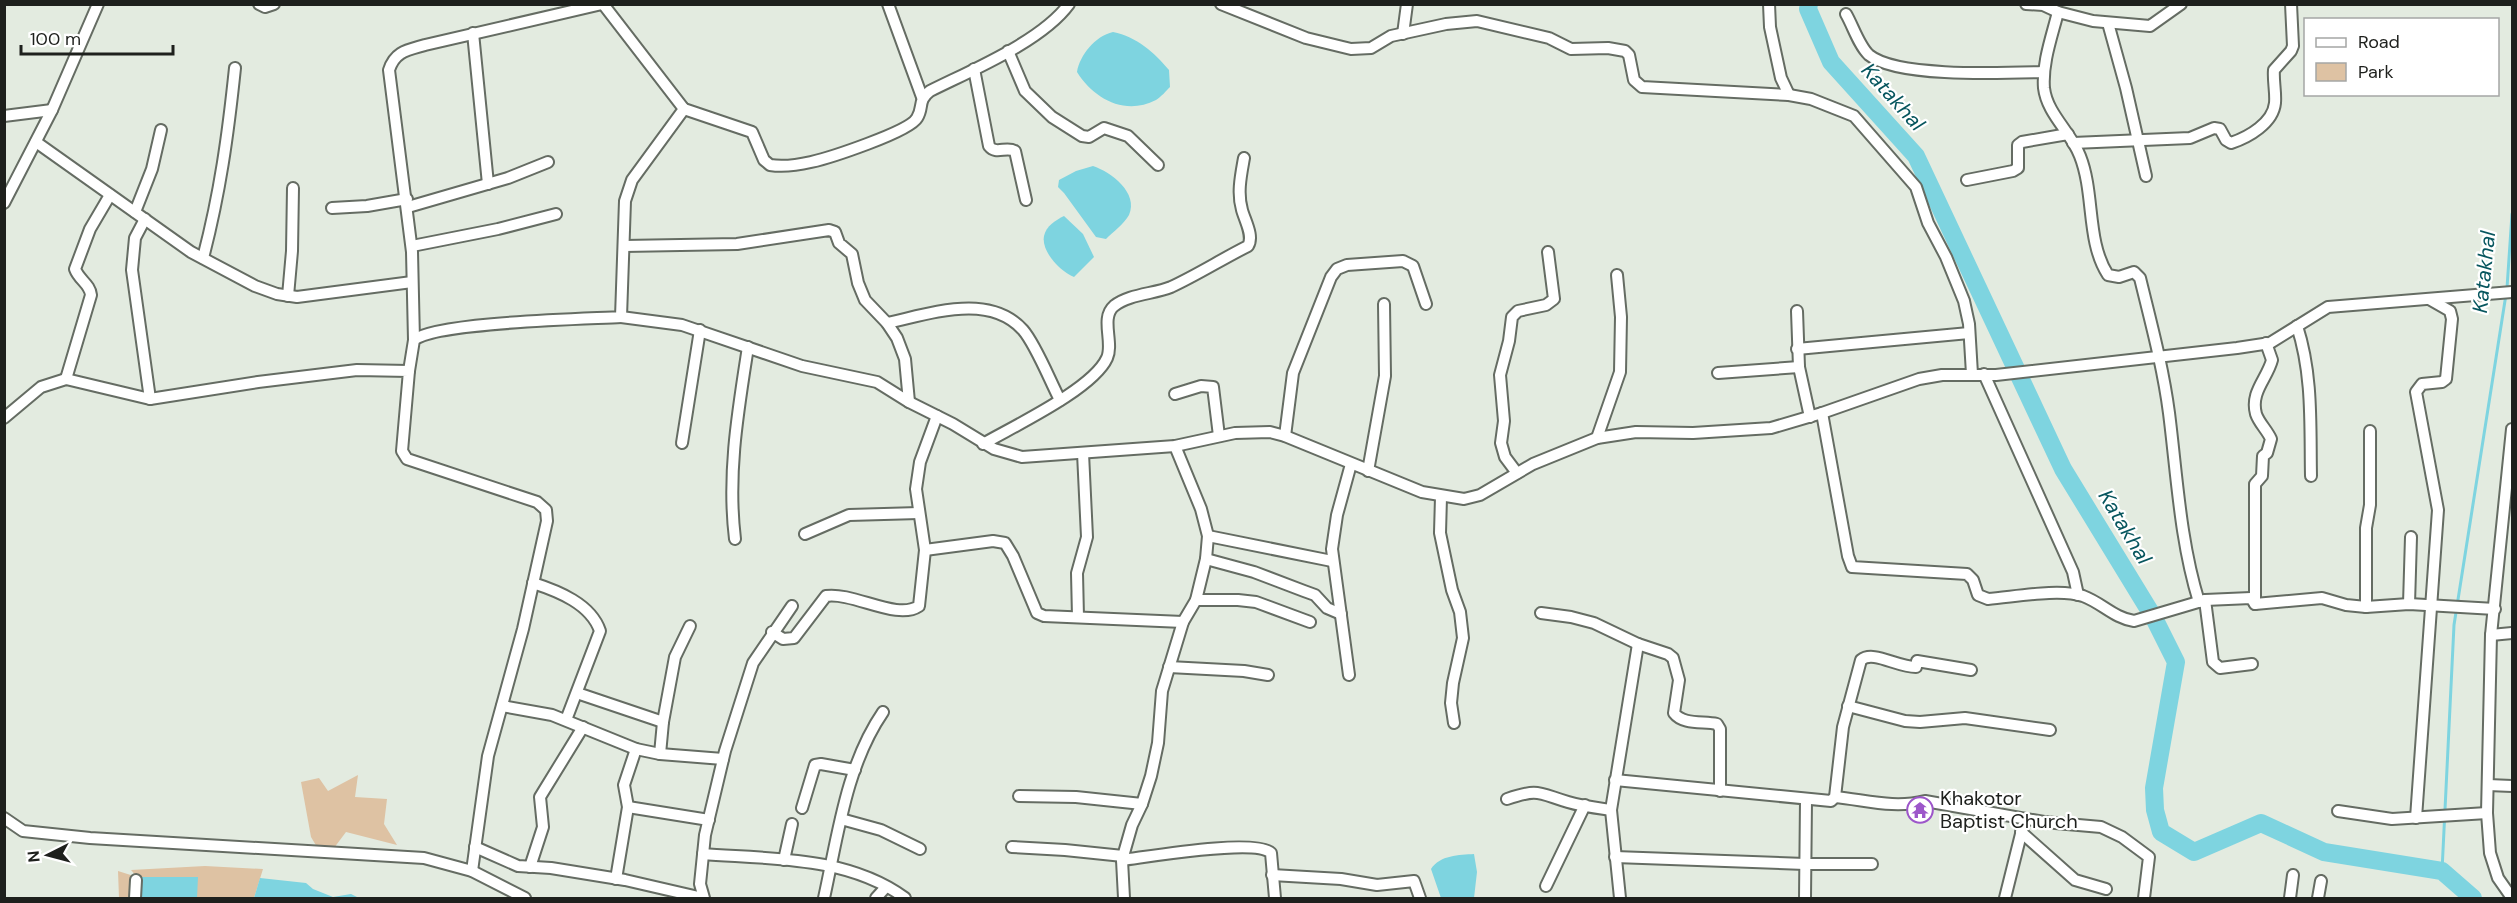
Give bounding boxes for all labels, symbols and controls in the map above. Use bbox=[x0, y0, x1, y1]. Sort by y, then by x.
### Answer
scale bar bbox=[21, 18, 172, 56]
legend bbox=[2304, 18, 2499, 96]
text: 100 m bbox=[30, 27, 81, 51]
text: Road bbox=[2358, 30, 2400, 54]
water label: Katakhal bbox=[1855, 57, 1931, 137]
text: Park bbox=[2358, 60, 2394, 84]
water label: Katakhal bbox=[2466, 229, 2502, 314]
water label: Katakhal bbox=[2092, 484, 2158, 570]
place label: Khakotor Baptist Church bbox=[1940, 785, 2078, 834]
temple icon: Khakotor Baptist Church bbox=[1905, 795, 1935, 825]
north arrow bbox=[18, 825, 78, 885]
text: N bbox=[23, 850, 45, 863]

